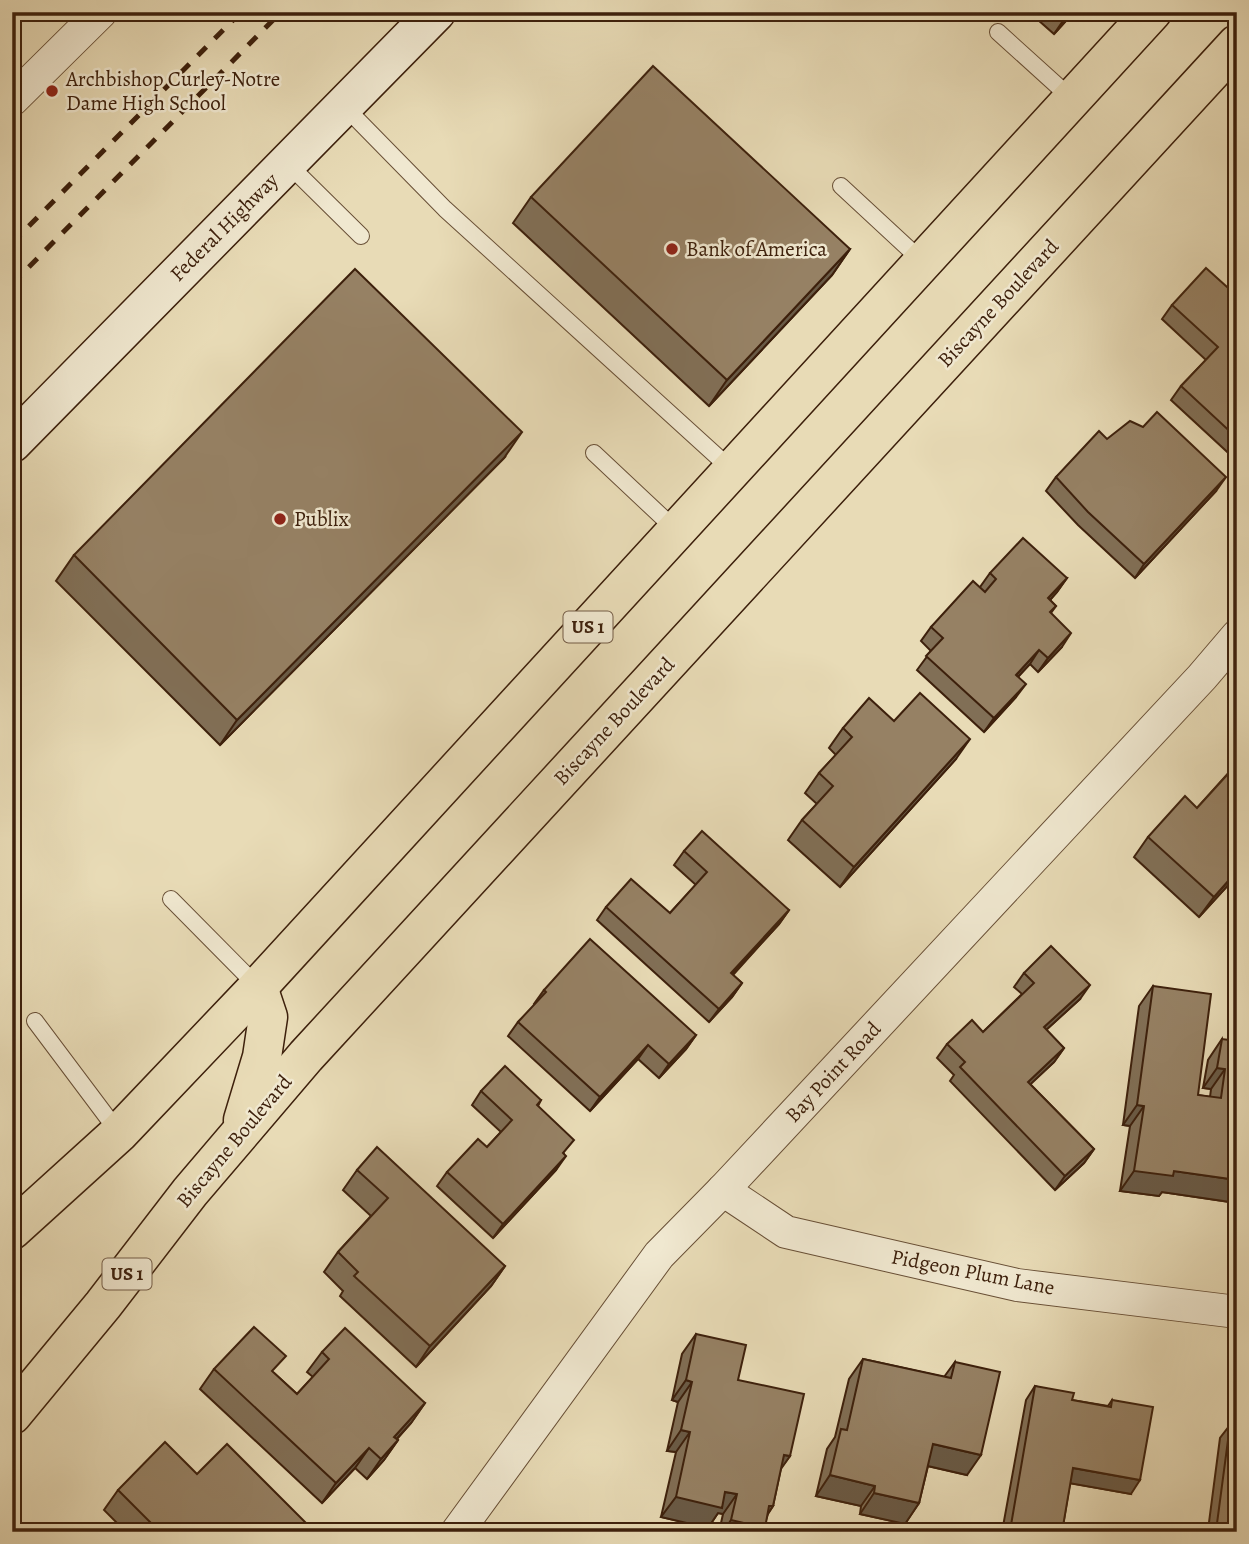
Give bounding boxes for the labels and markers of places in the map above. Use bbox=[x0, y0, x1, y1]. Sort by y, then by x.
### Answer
place label: Archbishop Curley-Notre Dame High School bbox=[65, 65, 280, 117]
marker: Archbishop Curley-Notre Dame High School bbox=[44, 83, 60, 99]
place label: Bank of America bbox=[686, 235, 827, 263]
marker: Bank of America bbox=[664, 241, 680, 257]
place label: Publix bbox=[294, 505, 349, 533]
marker: Publix bbox=[272, 511, 288, 527]

